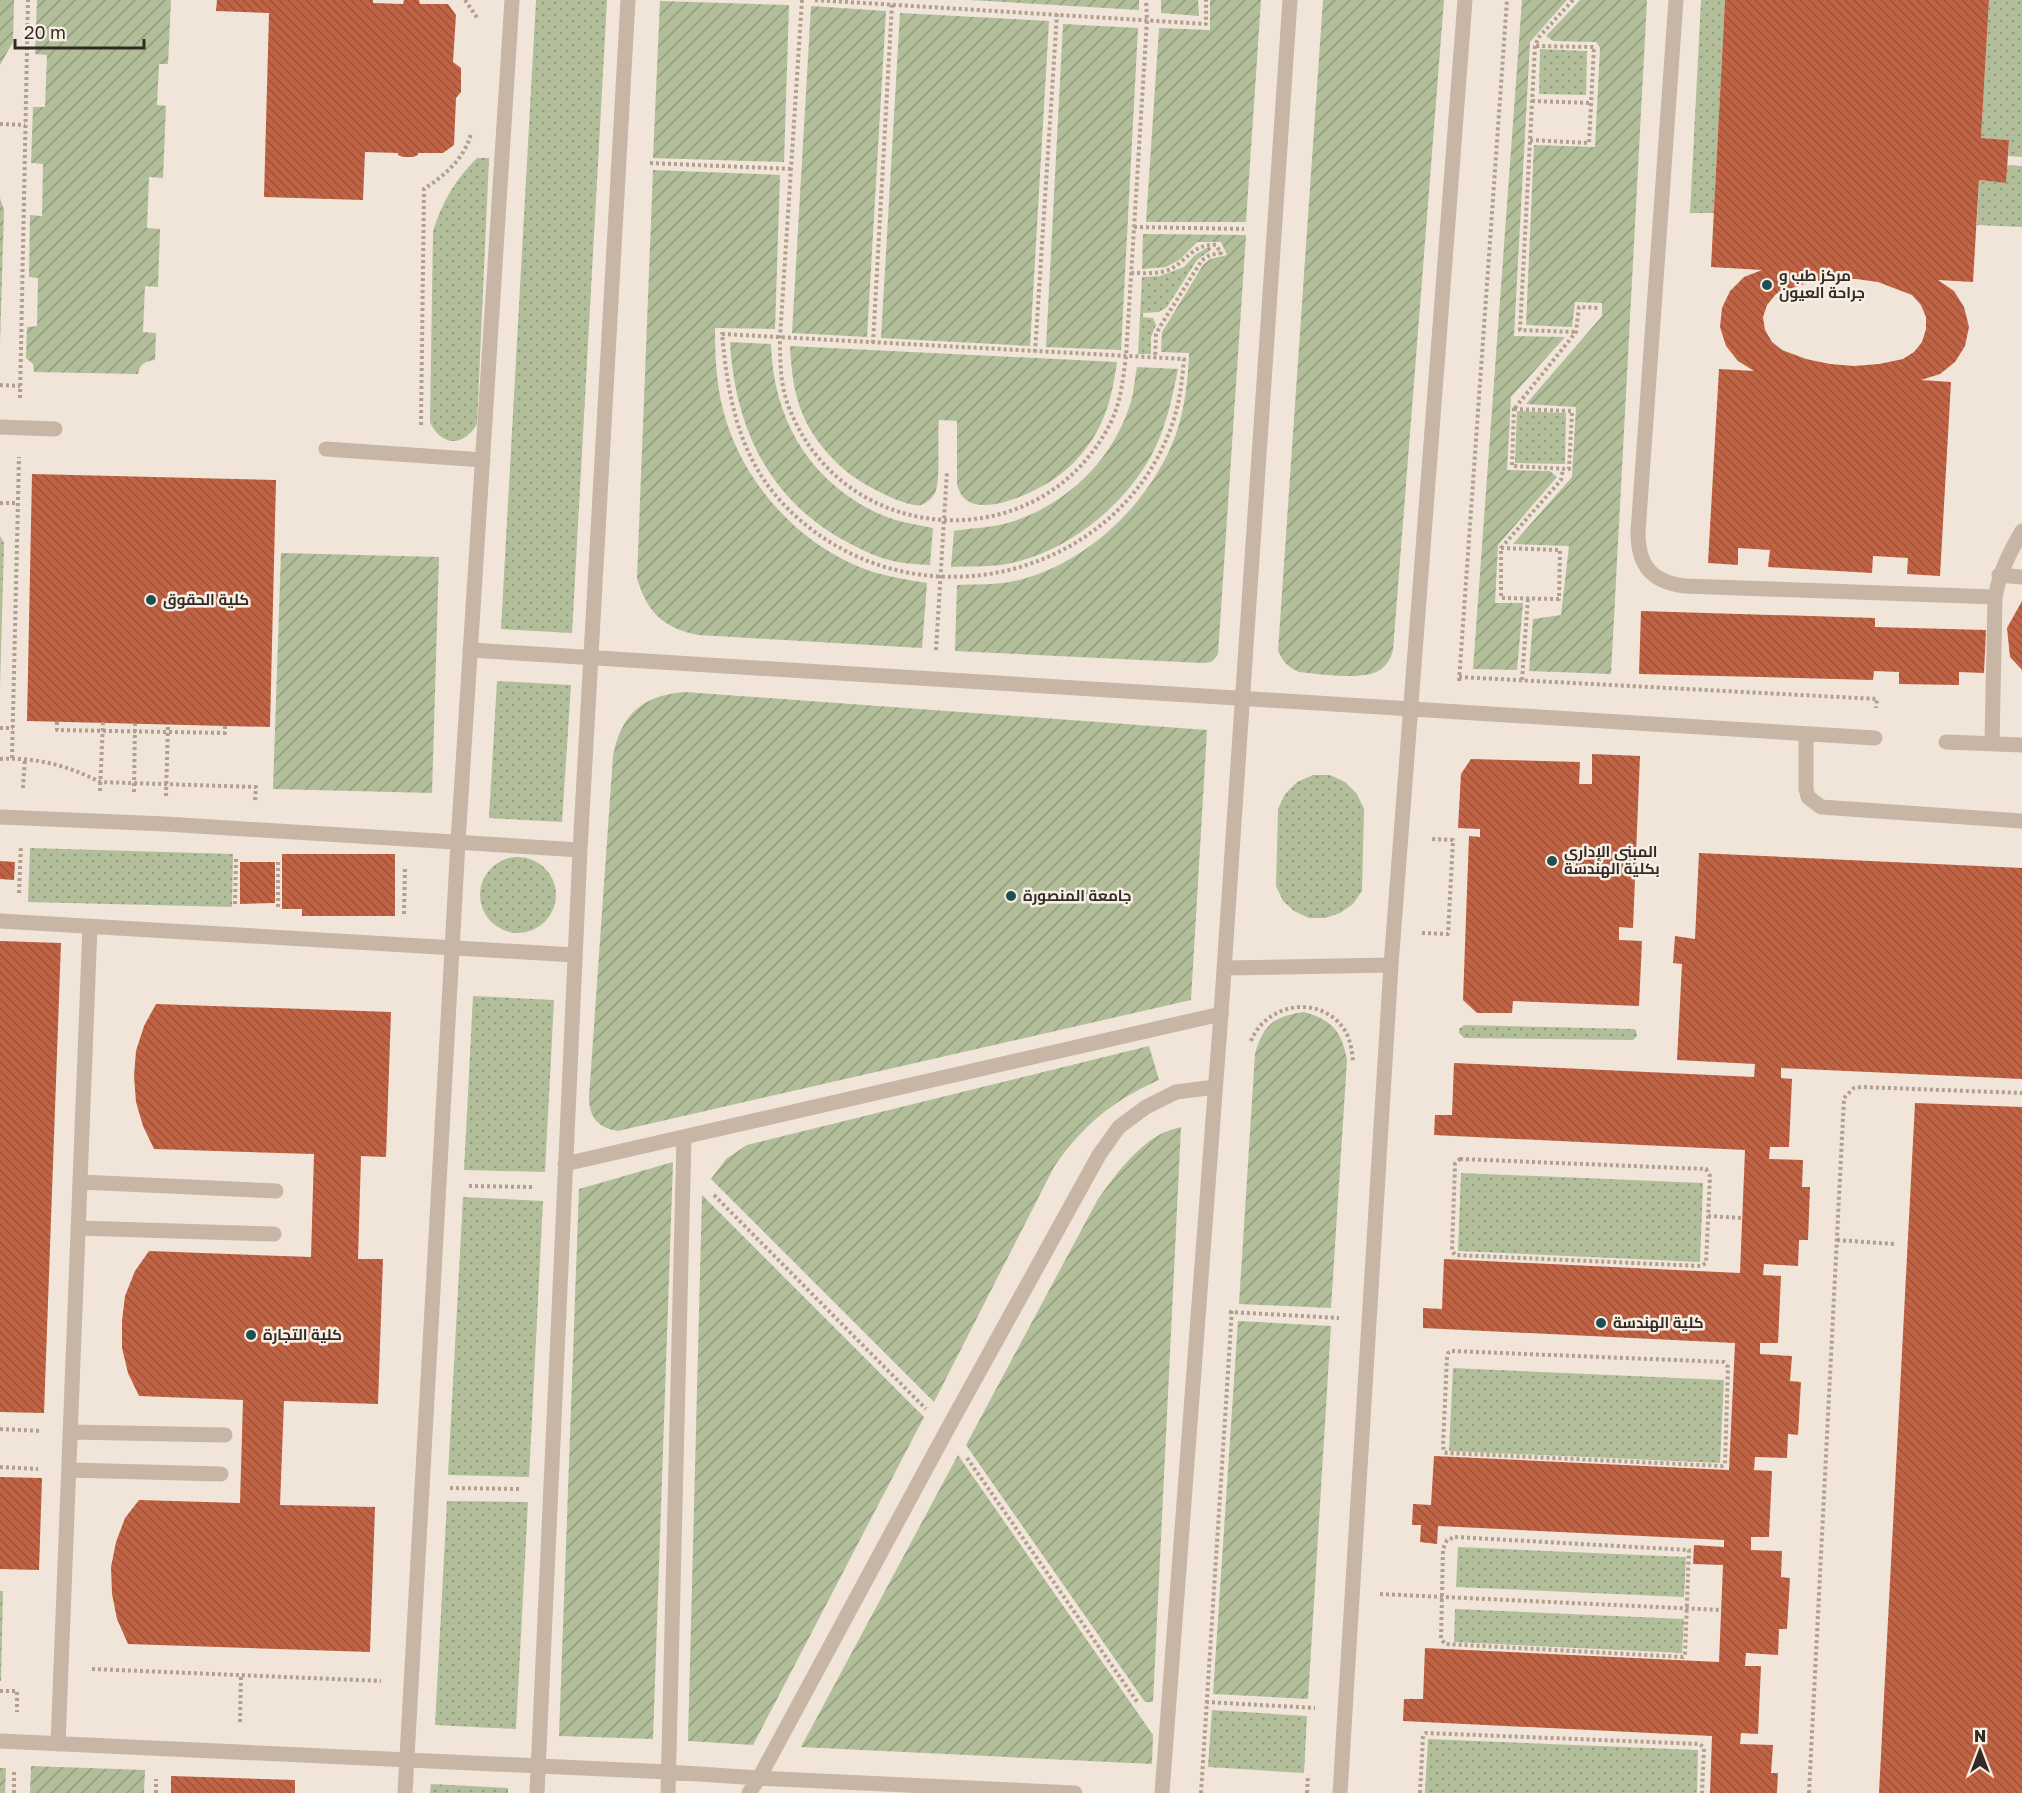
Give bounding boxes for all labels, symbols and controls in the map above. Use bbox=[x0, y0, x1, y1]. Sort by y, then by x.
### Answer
scale bar bbox=[15, 12, 144, 50]
text: 20 m bbox=[24, 21, 66, 43]
place label: مركز طب و جراحة العيون bbox=[1779, 266, 1865, 302]
marker: مركز طب و جراحة العيون bbox=[1760, 278, 1774, 292]
place label: كلية الحقوق bbox=[163, 590, 249, 609]
marker: كلية الحقوق bbox=[144, 593, 158, 607]
place label: المبنى الإداري بكلية الهندسة bbox=[1564, 842, 1660, 878]
marker: المبنى الإداري بكلية الهندسة bbox=[1545, 854, 1559, 868]
place label: جامعة المنصورة bbox=[1023, 886, 1132, 905]
marker: جامعة المنصورة bbox=[1004, 889, 1018, 903]
place label: كلية الهندسة bbox=[1613, 1313, 1704, 1332]
marker: كلية الهندسة bbox=[1594, 1316, 1608, 1330]
place label: كلية التجارة bbox=[263, 1325, 342, 1344]
marker: كلية التجارة bbox=[244, 1328, 258, 1342]
north arrow bbox=[1950, 1721, 2010, 1781]
text: N bbox=[1974, 1726, 1986, 1746]

